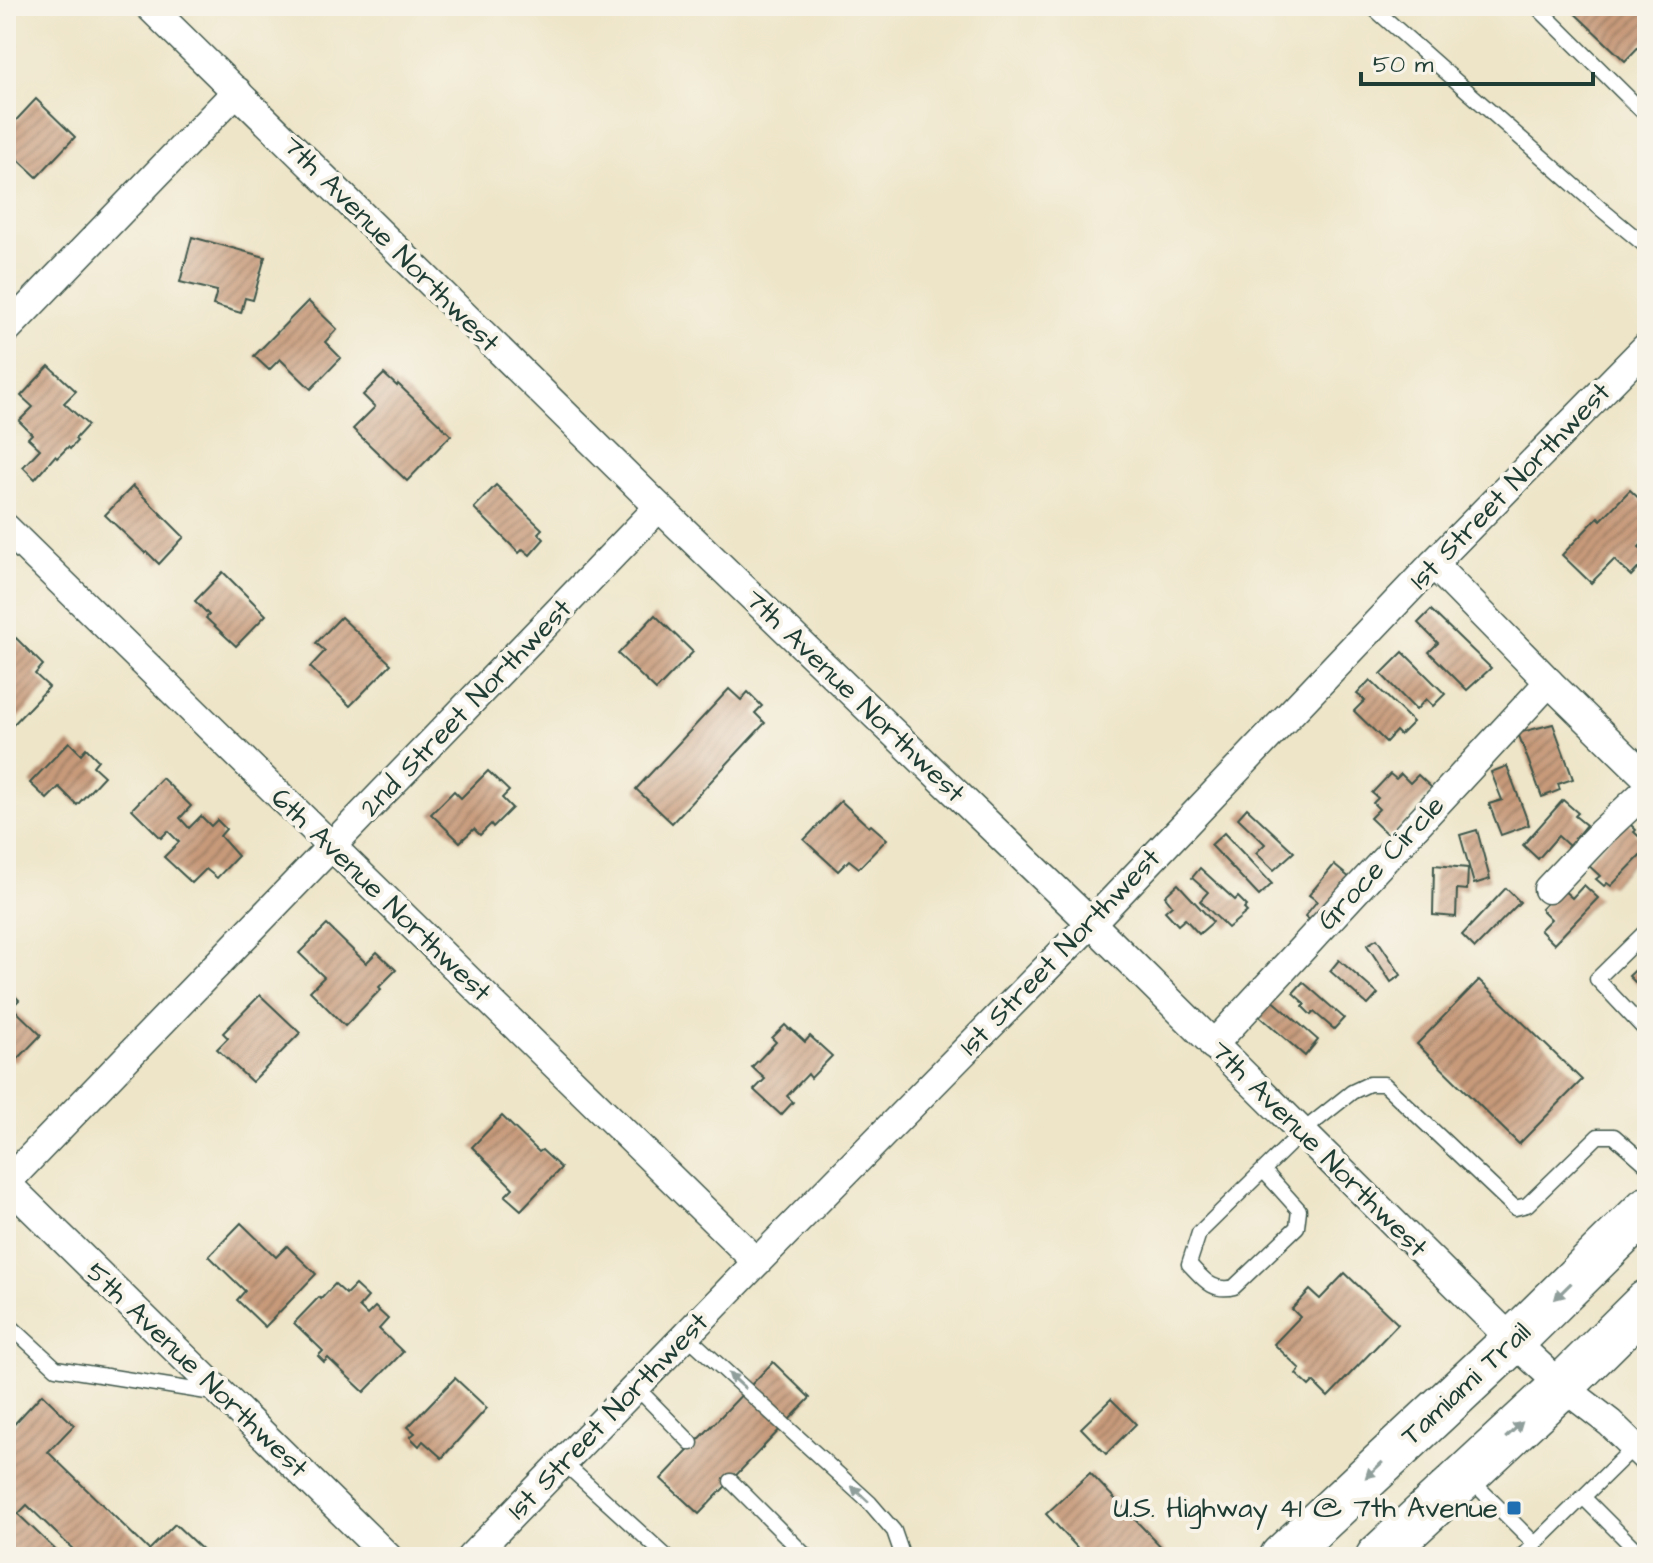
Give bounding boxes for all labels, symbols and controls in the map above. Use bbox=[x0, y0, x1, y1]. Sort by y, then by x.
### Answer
scale bar bbox=[1361, 36, 1593, 86]
text: 50 m bbox=[1373, 48, 1434, 82]
street label: 7th Avenue Northwest bbox=[274, 127, 509, 362]
street label: 1st Street Northwest bbox=[1401, 373, 1620, 598]
street label: 7th Avenue Northwest bbox=[736, 580, 974, 812]
street label: 2nd Street Northwest bbox=[351, 590, 581, 826]
street label: 6th Avenue Northwest bbox=[262, 779, 501, 1011]
street label: Groce Circle bbox=[1308, 787, 1454, 939]
street label: 1st Street Northwest bbox=[951, 839, 1170, 1064]
street label: 7th Avenue Northwest bbox=[1202, 1032, 1437, 1267]
street label: 5th Avenue Northwest bbox=[77, 1253, 317, 1487]
one-way arrow bbox=[1554, 1281, 1573, 1300]
street label: 1st Street Northwest bbox=[499, 1303, 718, 1528]
street label: Tamiami Trail bbox=[1392, 1313, 1540, 1455]
one-way arrow bbox=[728, 1372, 747, 1390]
one-way arrow bbox=[1504, 1422, 1523, 1440]
one-way arrow bbox=[1365, 1461, 1384, 1479]
one-way arrow bbox=[851, 1485, 870, 1504]
place label: U.S. Highway 41 @ 7th Avenue bbox=[1113, 1489, 1498, 1530]
marker: U.S. Highway 41 @ 7th Avenue bbox=[1505, 1499, 1523, 1517]

